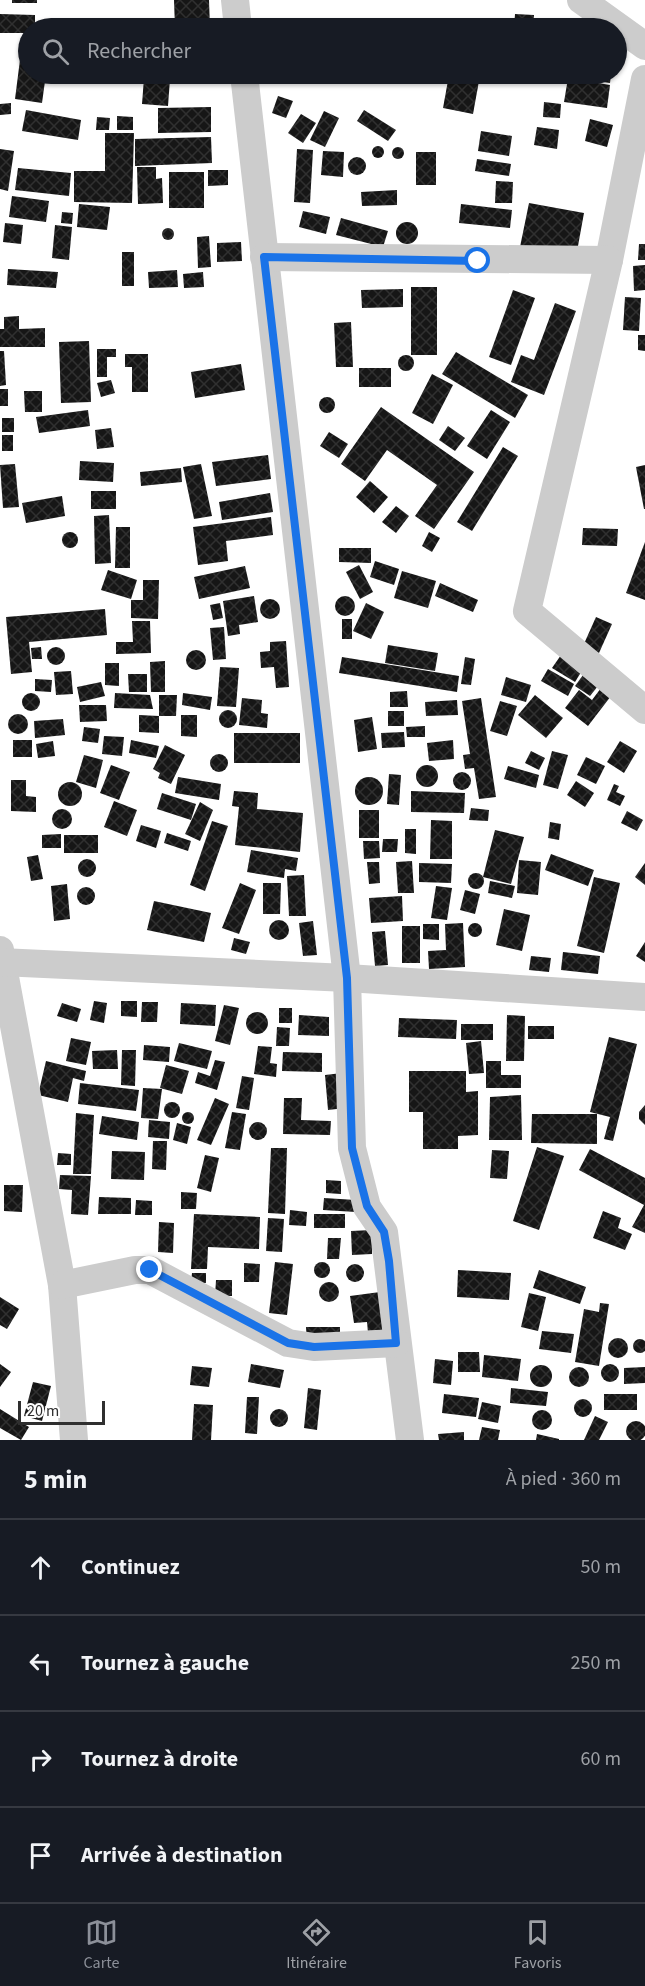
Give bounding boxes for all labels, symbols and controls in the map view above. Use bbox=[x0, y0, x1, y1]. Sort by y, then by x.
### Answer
search box bbox=[18, 18, 627, 84]
icon: search bbox=[39, 35, 72, 68]
text: Rechercher bbox=[87, 35, 191, 67]
route start bbox=[464, 247, 490, 273]
route end bbox=[136, 1256, 162, 1282]
scale bar bbox=[18, 1398, 105, 1426]
text: 20 m bbox=[27, 1400, 59, 1422]
text: 5 min bbox=[24, 1461, 87, 1498]
text: À pied · 360 m bbox=[506, 1465, 621, 1493]
icon: ahead bbox=[24, 1551, 57, 1584]
text: Continuez bbox=[81, 1551, 180, 1583]
text: 50 m bbox=[581, 1553, 621, 1581]
icon: left bbox=[24, 1647, 57, 1680]
text: Tournez à gauche bbox=[81, 1647, 249, 1679]
text: 250 m bbox=[571, 1649, 621, 1677]
icon: right bbox=[24, 1743, 57, 1776]
text: Tournez à droite bbox=[81, 1743, 238, 1775]
text: 60 m bbox=[581, 1745, 621, 1773]
icon: arrive bbox=[24, 1839, 57, 1872]
text: Arrivée à destination bbox=[81, 1839, 283, 1871]
tab: Carte bbox=[83, 1916, 119, 1974]
tab: Itinéraire bbox=[286, 1916, 347, 1974]
tab: Favoris bbox=[514, 1916, 562, 1974]

